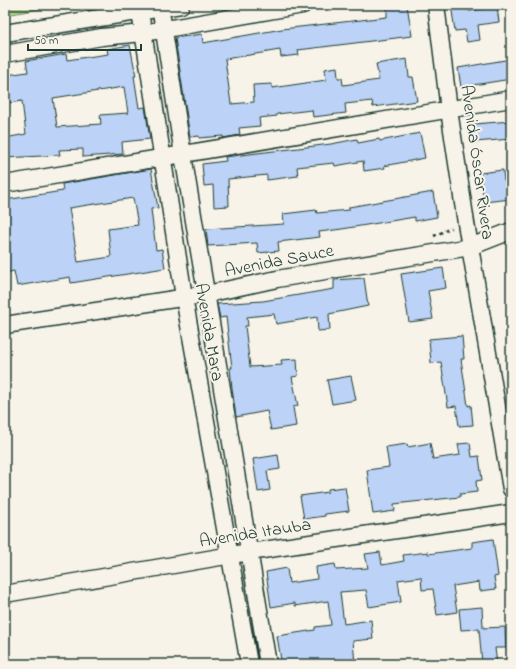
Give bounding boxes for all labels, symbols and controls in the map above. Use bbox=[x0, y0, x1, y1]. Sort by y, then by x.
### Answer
scale bar bbox=[28, 26, 141, 52]
text: 50 m bbox=[34, 32, 58, 50]
street label: Avenida Óscar Rivera bbox=[452, 83, 500, 241]
street label: Avenida Sauce bbox=[223, 238, 337, 285]
street label: Avenida Mara bbox=[187, 281, 229, 383]
street label: Avenida Itauba bbox=[198, 512, 313, 556]

